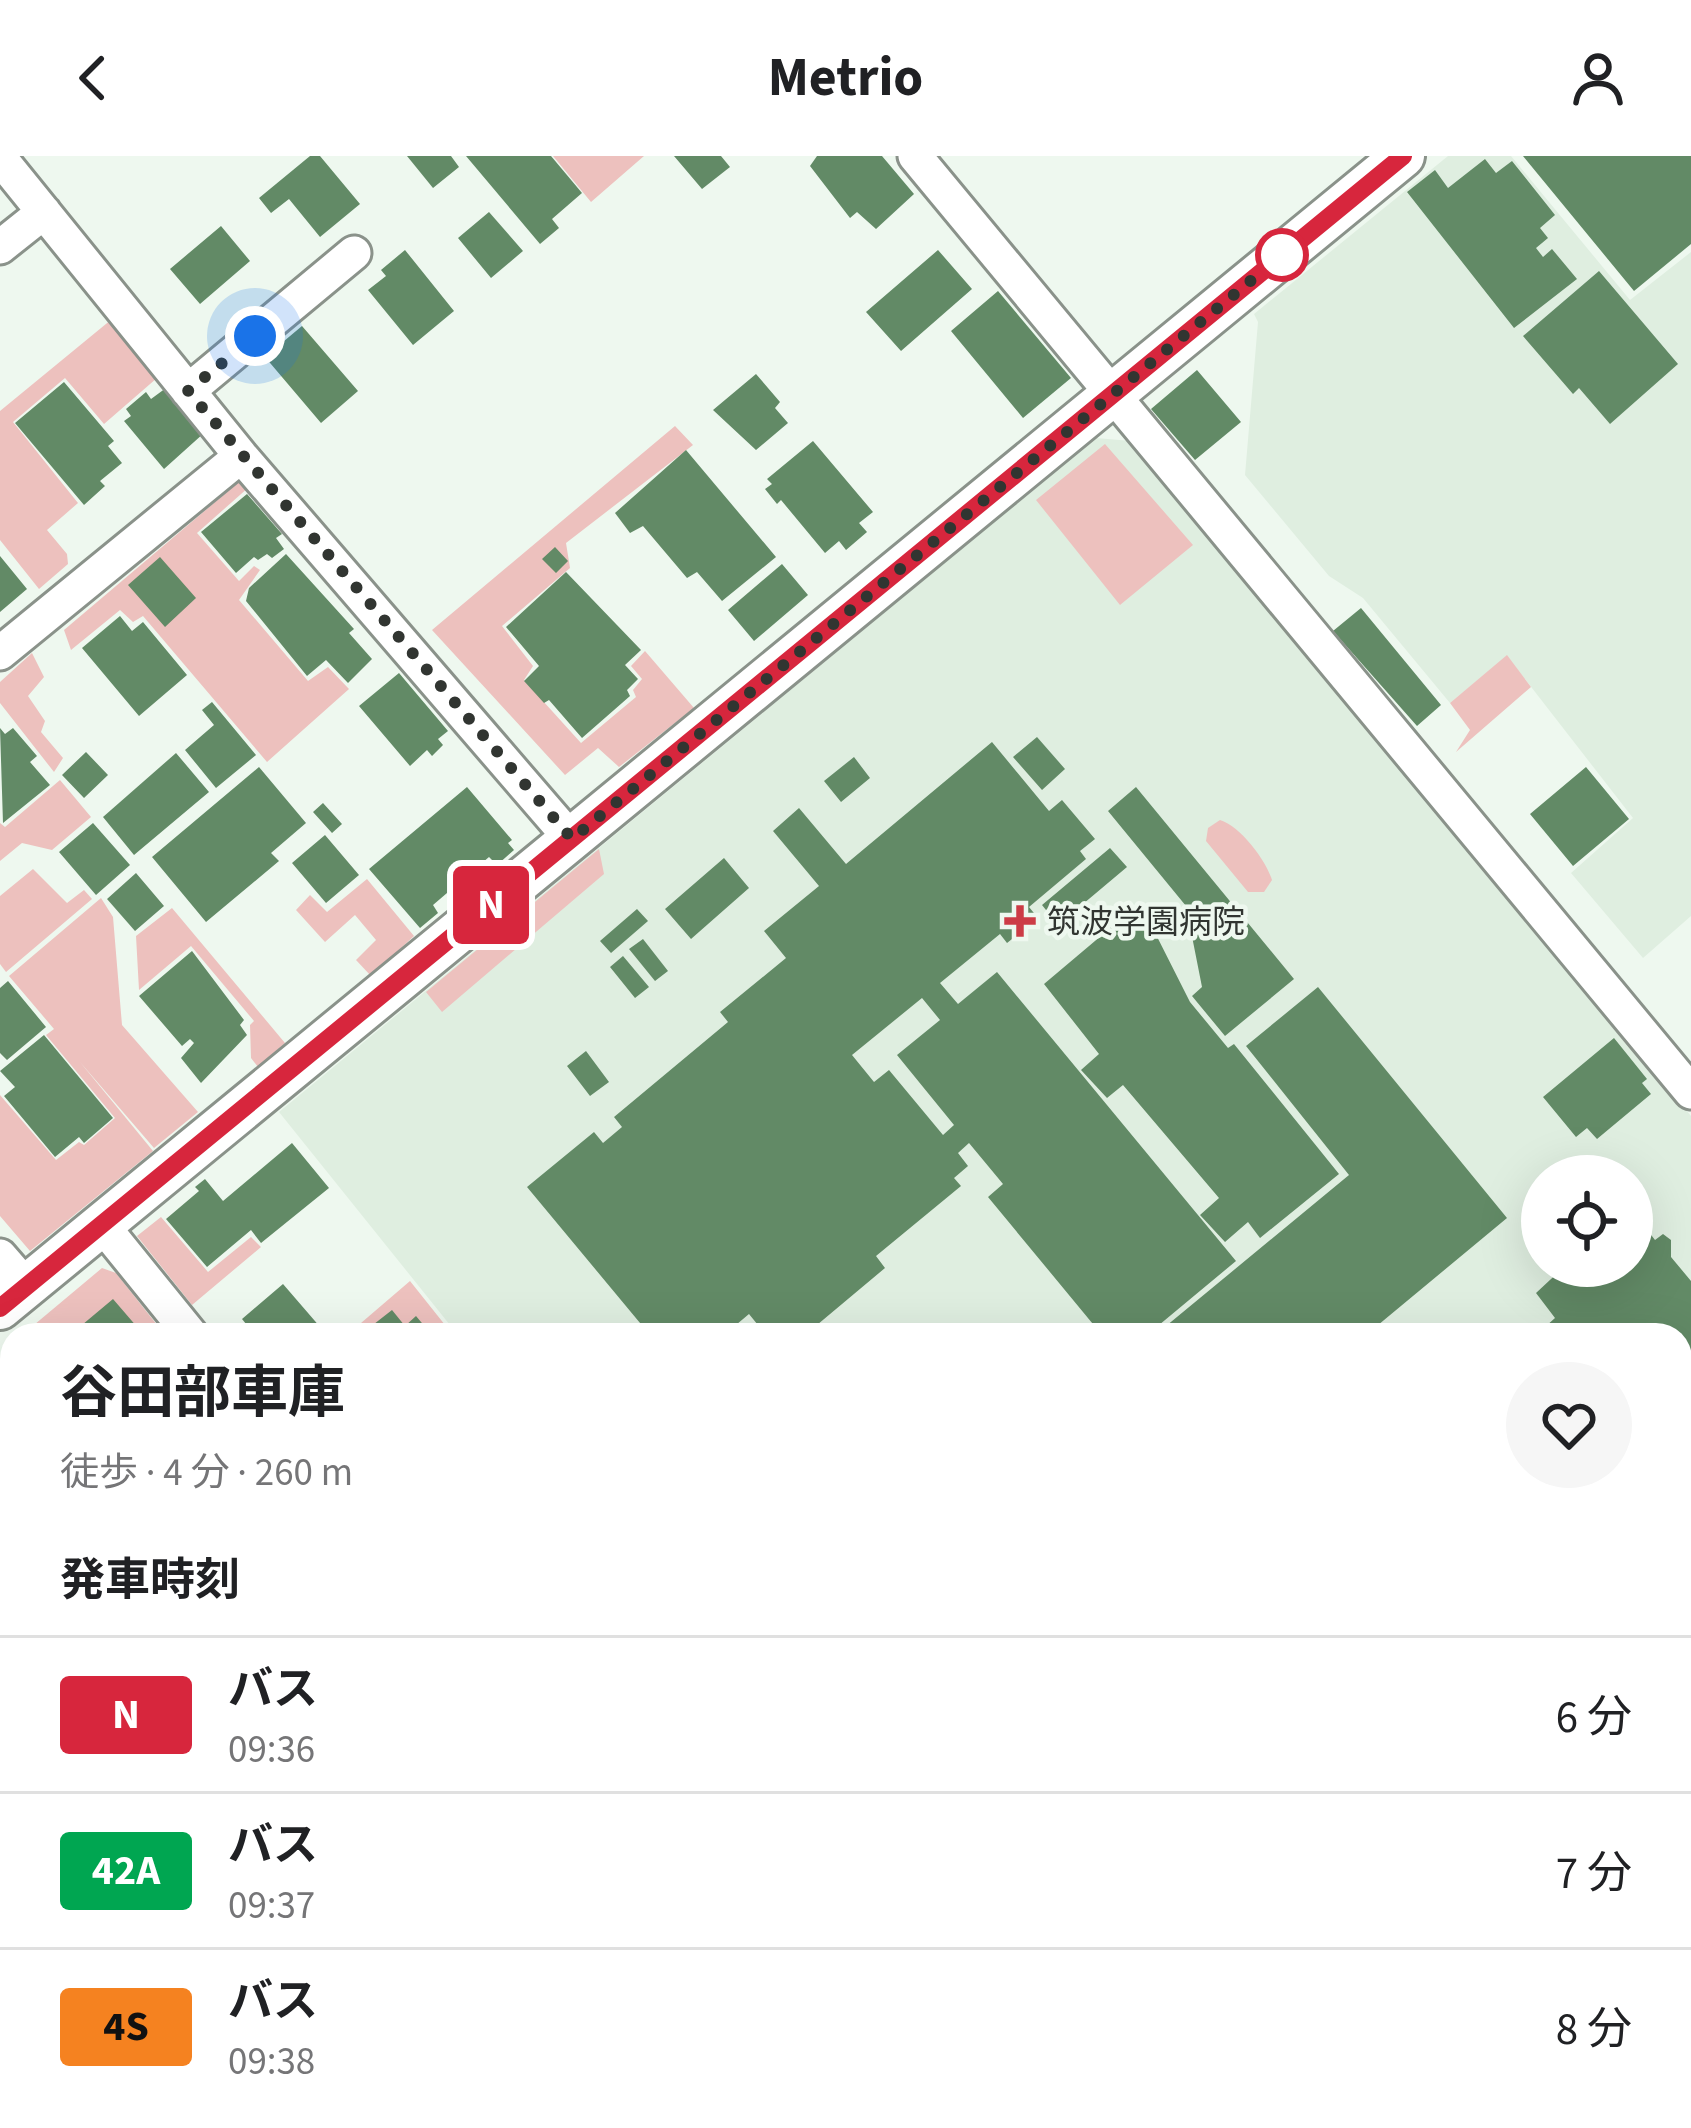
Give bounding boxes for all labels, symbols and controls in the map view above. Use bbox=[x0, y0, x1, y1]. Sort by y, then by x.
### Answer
text: Metrio bbox=[768, 40, 923, 117]
icon: back bbox=[60, 45, 126, 111]
icon: person bbox=[1565, 45, 1631, 111]
unlabelled marker bbox=[1257, 230, 1307, 280]
your location bbox=[225, 306, 285, 366]
line badge: N bbox=[452, 866, 530, 944]
text: N bbox=[477, 875, 505, 935]
place label: 筑波学園病院 bbox=[1047, 899, 1245, 946]
marker: 筑波学園病院 bbox=[1004, 905, 1036, 937]
map controls bbox=[1521, 1155, 1653, 1287]
button: locate bbox=[1521, 1155, 1653, 1287]
text: 谷田部車庫 bbox=[60, 1354, 345, 1435]
button: heart bbox=[1506, 1362, 1632, 1488]
text: 徒歩 · 4 分 · 260 m bbox=[60, 1445, 353, 1501]
text: 発車時刻 bbox=[60, 1549, 240, 1613]
text: バス bbox=[228, 1658, 318, 1722]
text: N bbox=[112, 1685, 140, 1745]
text: 6 分 bbox=[1556, 1686, 1632, 1750]
text: 09:36 bbox=[228, 1722, 315, 1778]
text: バス bbox=[228, 1814, 318, 1878]
text: 42A bbox=[92, 1841, 160, 1901]
text: 7 分 bbox=[1556, 1842, 1632, 1906]
text: 09:37 bbox=[228, 1878, 315, 1934]
text: バス bbox=[228, 1970, 318, 2034]
text: 4S bbox=[103, 1997, 149, 2057]
text: 8 分 bbox=[1556, 1998, 1632, 2062]
text: 09:38 bbox=[228, 2034, 315, 2090]

